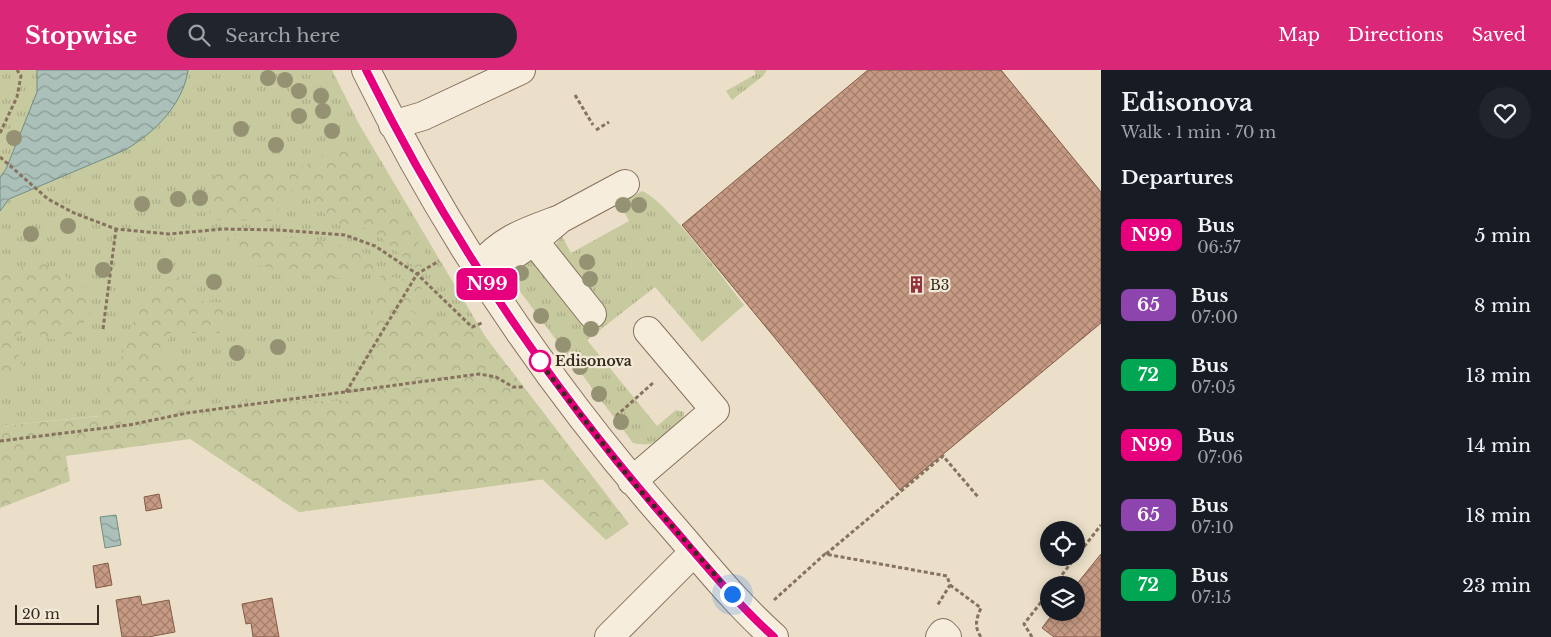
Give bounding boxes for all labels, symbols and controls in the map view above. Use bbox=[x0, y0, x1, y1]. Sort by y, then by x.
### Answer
search box bbox=[167, 13, 517, 58]
text: Stopwise bbox=[25, 21, 137, 50]
icon: search bbox=[185, 21, 213, 49]
text: Search here bbox=[225, 24, 340, 47]
text: Map bbox=[1278, 24, 1320, 46]
text: Directions bbox=[1348, 24, 1444, 46]
text: Saved bbox=[1472, 24, 1526, 46]
button: heart bbox=[1479, 87, 1531, 139]
text: Edisonova bbox=[1121, 88, 1253, 117]
text: Walk · 1 min · 70 m bbox=[1121, 122, 1276, 142]
text: Departures bbox=[1121, 166, 1233, 189]
text: Bus bbox=[1197, 214, 1235, 237]
text: N99 bbox=[1131, 224, 1172, 246]
text: 5 min bbox=[1475, 224, 1531, 247]
text: 06:57 bbox=[1197, 237, 1241, 257]
line badge: N99 bbox=[458, 268, 516, 300]
text: N99 bbox=[466, 273, 508, 295]
building icon: B3 bbox=[906, 275, 926, 295]
place label: B3 bbox=[930, 276, 949, 294]
text: Bus bbox=[1191, 284, 1228, 307]
text: 65 bbox=[1137, 294, 1160, 316]
text: 8 min bbox=[1474, 294, 1531, 317]
text: 07:00 bbox=[1191, 307, 1238, 327]
marker: Edisonova bbox=[529, 350, 551, 372]
place label: Edisonova bbox=[555, 352, 632, 370]
text: Bus bbox=[1191, 354, 1228, 377]
text: 72 bbox=[1138, 364, 1159, 386]
text: 13 min bbox=[1465, 364, 1531, 387]
text: 07:05 bbox=[1191, 377, 1236, 397]
text: Bus bbox=[1197, 424, 1235, 447]
text: N99 bbox=[1131, 434, 1172, 456]
text: 14 min bbox=[1466, 434, 1531, 457]
text: 07:06 bbox=[1197, 447, 1243, 467]
text: Bus bbox=[1191, 494, 1228, 517]
text: 65 bbox=[1137, 504, 1160, 526]
text: 18 min bbox=[1466, 504, 1531, 527]
text: 07:10 bbox=[1191, 517, 1234, 537]
map controls bbox=[1040, 521, 1085, 621]
button: locate bbox=[1040, 521, 1085, 566]
text: Bus bbox=[1191, 564, 1228, 587]
text: 72 bbox=[1138, 574, 1159, 596]
text: 23 min bbox=[1462, 574, 1531, 597]
button: layers bbox=[1040, 576, 1085, 621]
your location bbox=[720, 582, 745, 607]
text: 07:15 bbox=[1191, 587, 1231, 607]
scale bar bbox=[15, 602, 99, 625]
text: 20 m bbox=[22, 605, 60, 623]

